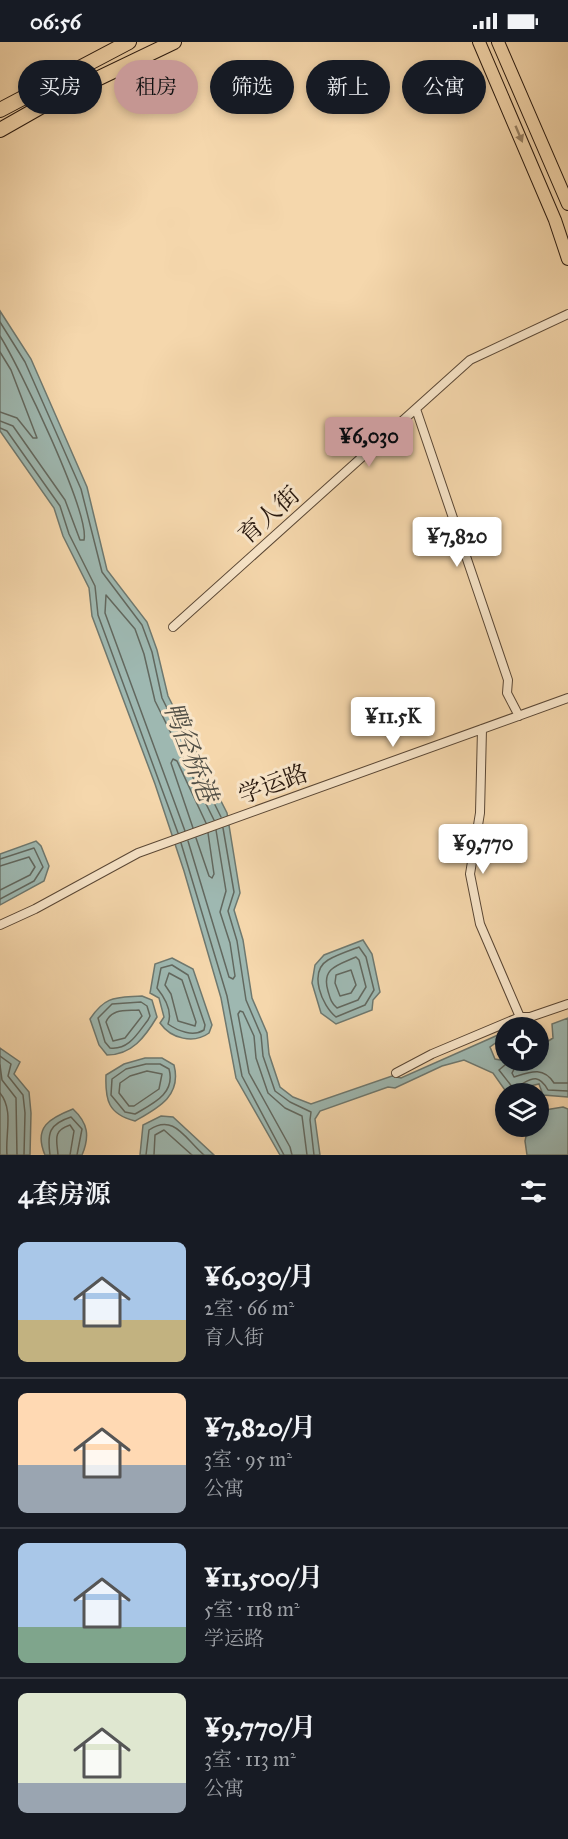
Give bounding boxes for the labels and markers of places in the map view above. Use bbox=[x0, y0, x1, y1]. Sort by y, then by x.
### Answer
pin: ¥6,030 bbox=[320, 417, 418, 468]
pin: ¥7,820 bbox=[408, 517, 506, 568]
pin: ¥11.5K bbox=[344, 697, 442, 748]
pin: ¥9,770 bbox=[434, 824, 532, 875]

